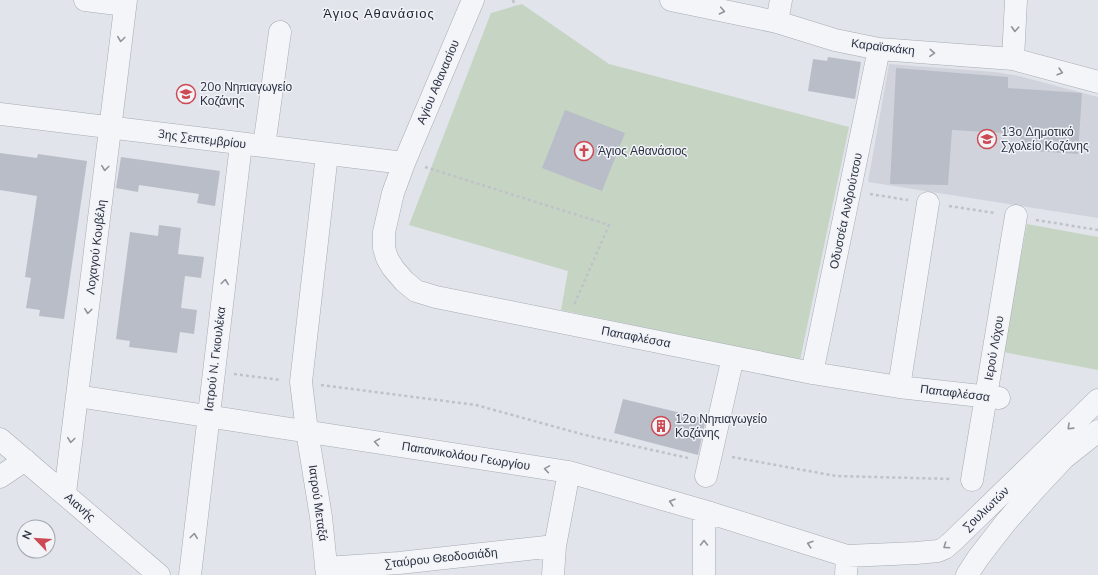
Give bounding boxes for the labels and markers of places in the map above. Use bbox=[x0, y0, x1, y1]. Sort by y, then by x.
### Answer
place label: 20ο Νηπιαγωγείο Κοζάνης bbox=[200, 79, 293, 109]
school or university icon: 20ο Νηπιαγωγείο Κοζάνης bbox=[175, 83, 197, 105]
place label: 13ο Δημοτικό Σχολείο Κοζάνης bbox=[1001, 124, 1089, 154]
school or university icon: 13ο Δημοτικό Σχολείο Κοζάνης bbox=[976, 128, 998, 150]
church icon: Άγιος Αθανάσιος bbox=[573, 140, 595, 162]
place label: Άγιος Αθανάσιος bbox=[598, 143, 687, 159]
place label: 12ο Νηπιαγωγείο Κοζάνης bbox=[675, 411, 768, 441]
building icon: 12ο Νηπιαγωγείο Κοζάνης bbox=[650, 415, 672, 437]

